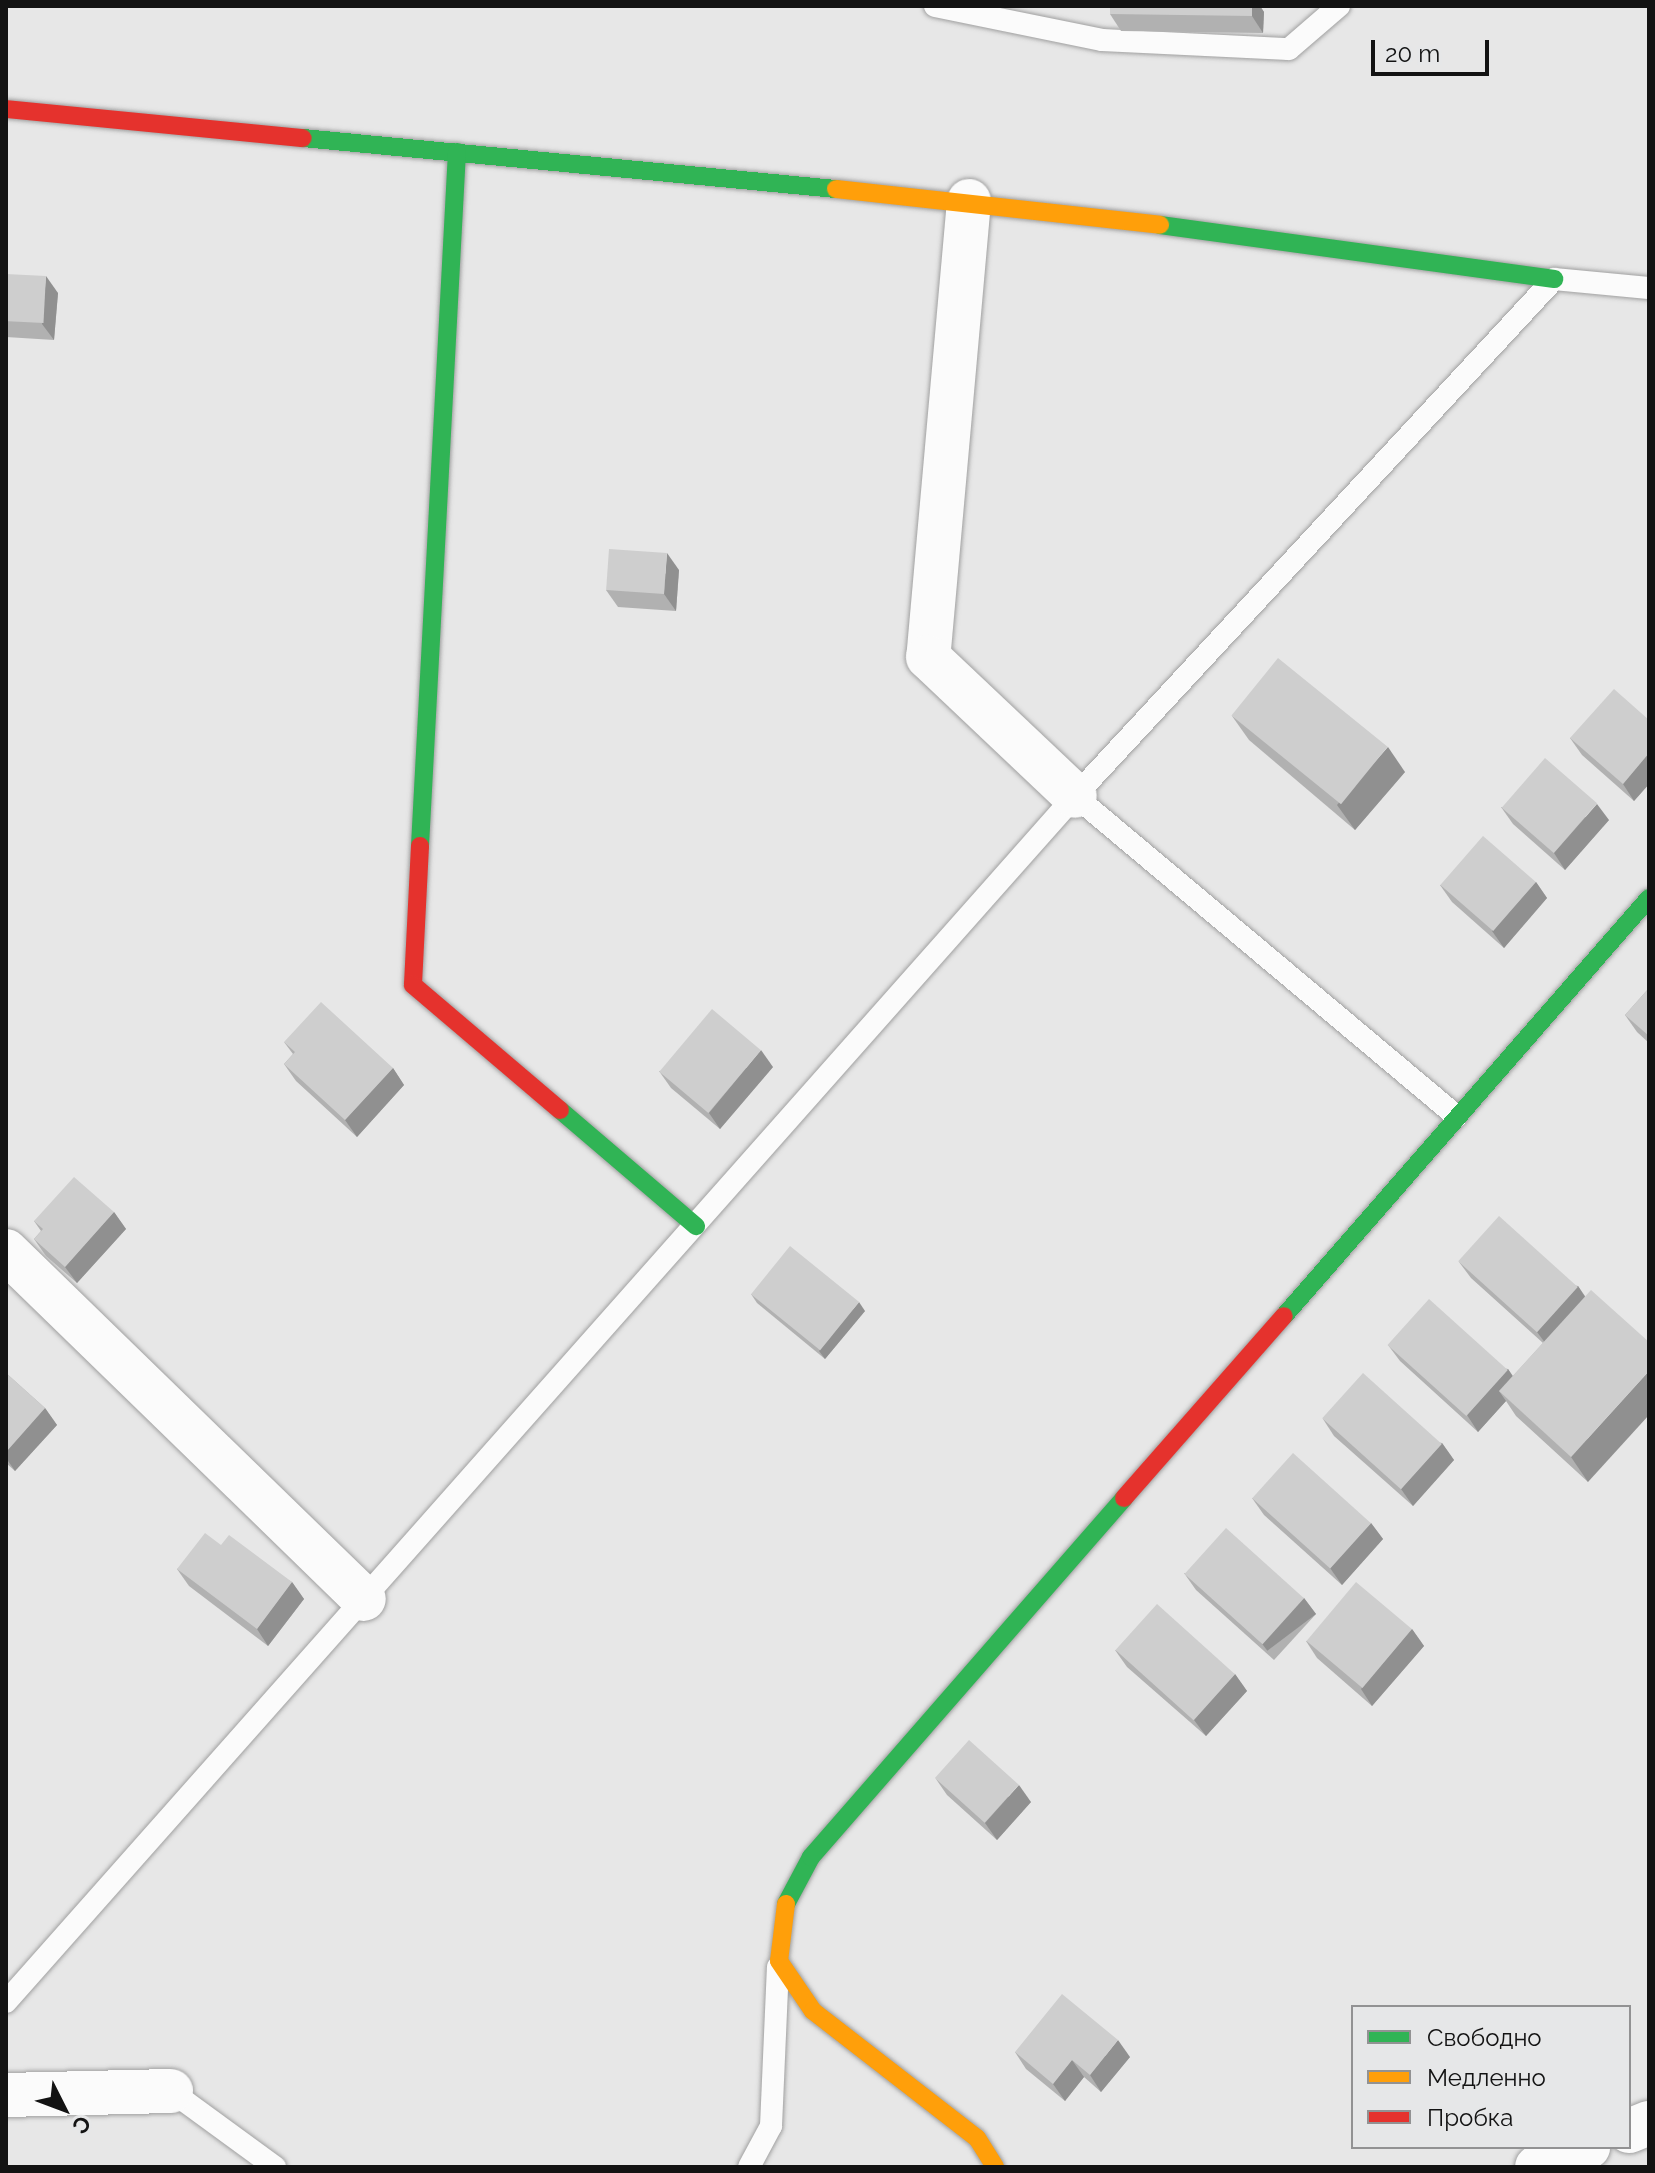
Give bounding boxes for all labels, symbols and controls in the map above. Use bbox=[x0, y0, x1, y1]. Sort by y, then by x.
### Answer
scale bar bbox=[1375, 24, 1493, 74]
text: 20 m bbox=[1385, 39, 1440, 68]
legend bbox=[1351, 2005, 1631, 2149]
text: Свободно bbox=[1427, 2023, 1542, 2052]
text: Медленно bbox=[1427, 2063, 1546, 2092]
north arrow bbox=[24, 2069, 104, 2149]
text: Пробка bbox=[1427, 2103, 1513, 2132]
text: С bbox=[67, 2111, 97, 2139]

